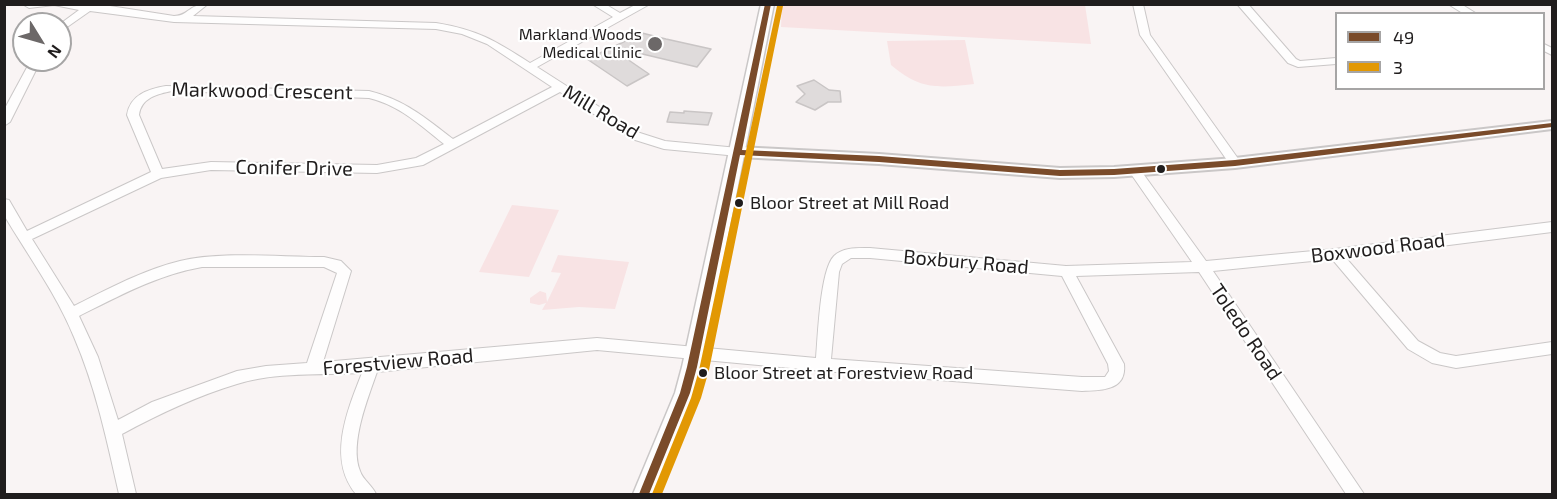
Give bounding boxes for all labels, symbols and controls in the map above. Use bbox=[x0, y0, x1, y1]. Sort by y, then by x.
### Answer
north arrow bbox=[12, 12, 72, 72]
legend bbox=[1335, 12, 1545, 90]
place label: Markland Woods Medical Clinic bbox=[519, 25, 642, 63]
text: 49 bbox=[1393, 26, 1414, 48]
marker: Markland Woods Medical Clinic bbox=[646, 35, 664, 53]
text: N bbox=[44, 42, 66, 62]
text: 3 bbox=[1393, 56, 1403, 78]
street label: Markwood Crescent bbox=[171, 77, 353, 105]
street label: Mill Road bbox=[558, 80, 644, 144]
street label: Conifer Drive bbox=[235, 155, 353, 181]
unlabelled marker bbox=[1155, 163, 1167, 175]
place label: Bloor Street at Mill Road bbox=[750, 192, 949, 214]
marker: Bloor Street at Mill Road bbox=[733, 197, 745, 209]
street label: Boxwood Road bbox=[1309, 228, 1447, 268]
street label: Boxbury Road bbox=[902, 245, 1030, 279]
street label: Toledo Road bbox=[1205, 279, 1287, 385]
street label: Forestview Road bbox=[322, 343, 474, 381]
place label: Bloor Street at Forestview Road bbox=[714, 362, 973, 384]
marker: Bloor Street at Forestview Road bbox=[697, 367, 709, 379]

